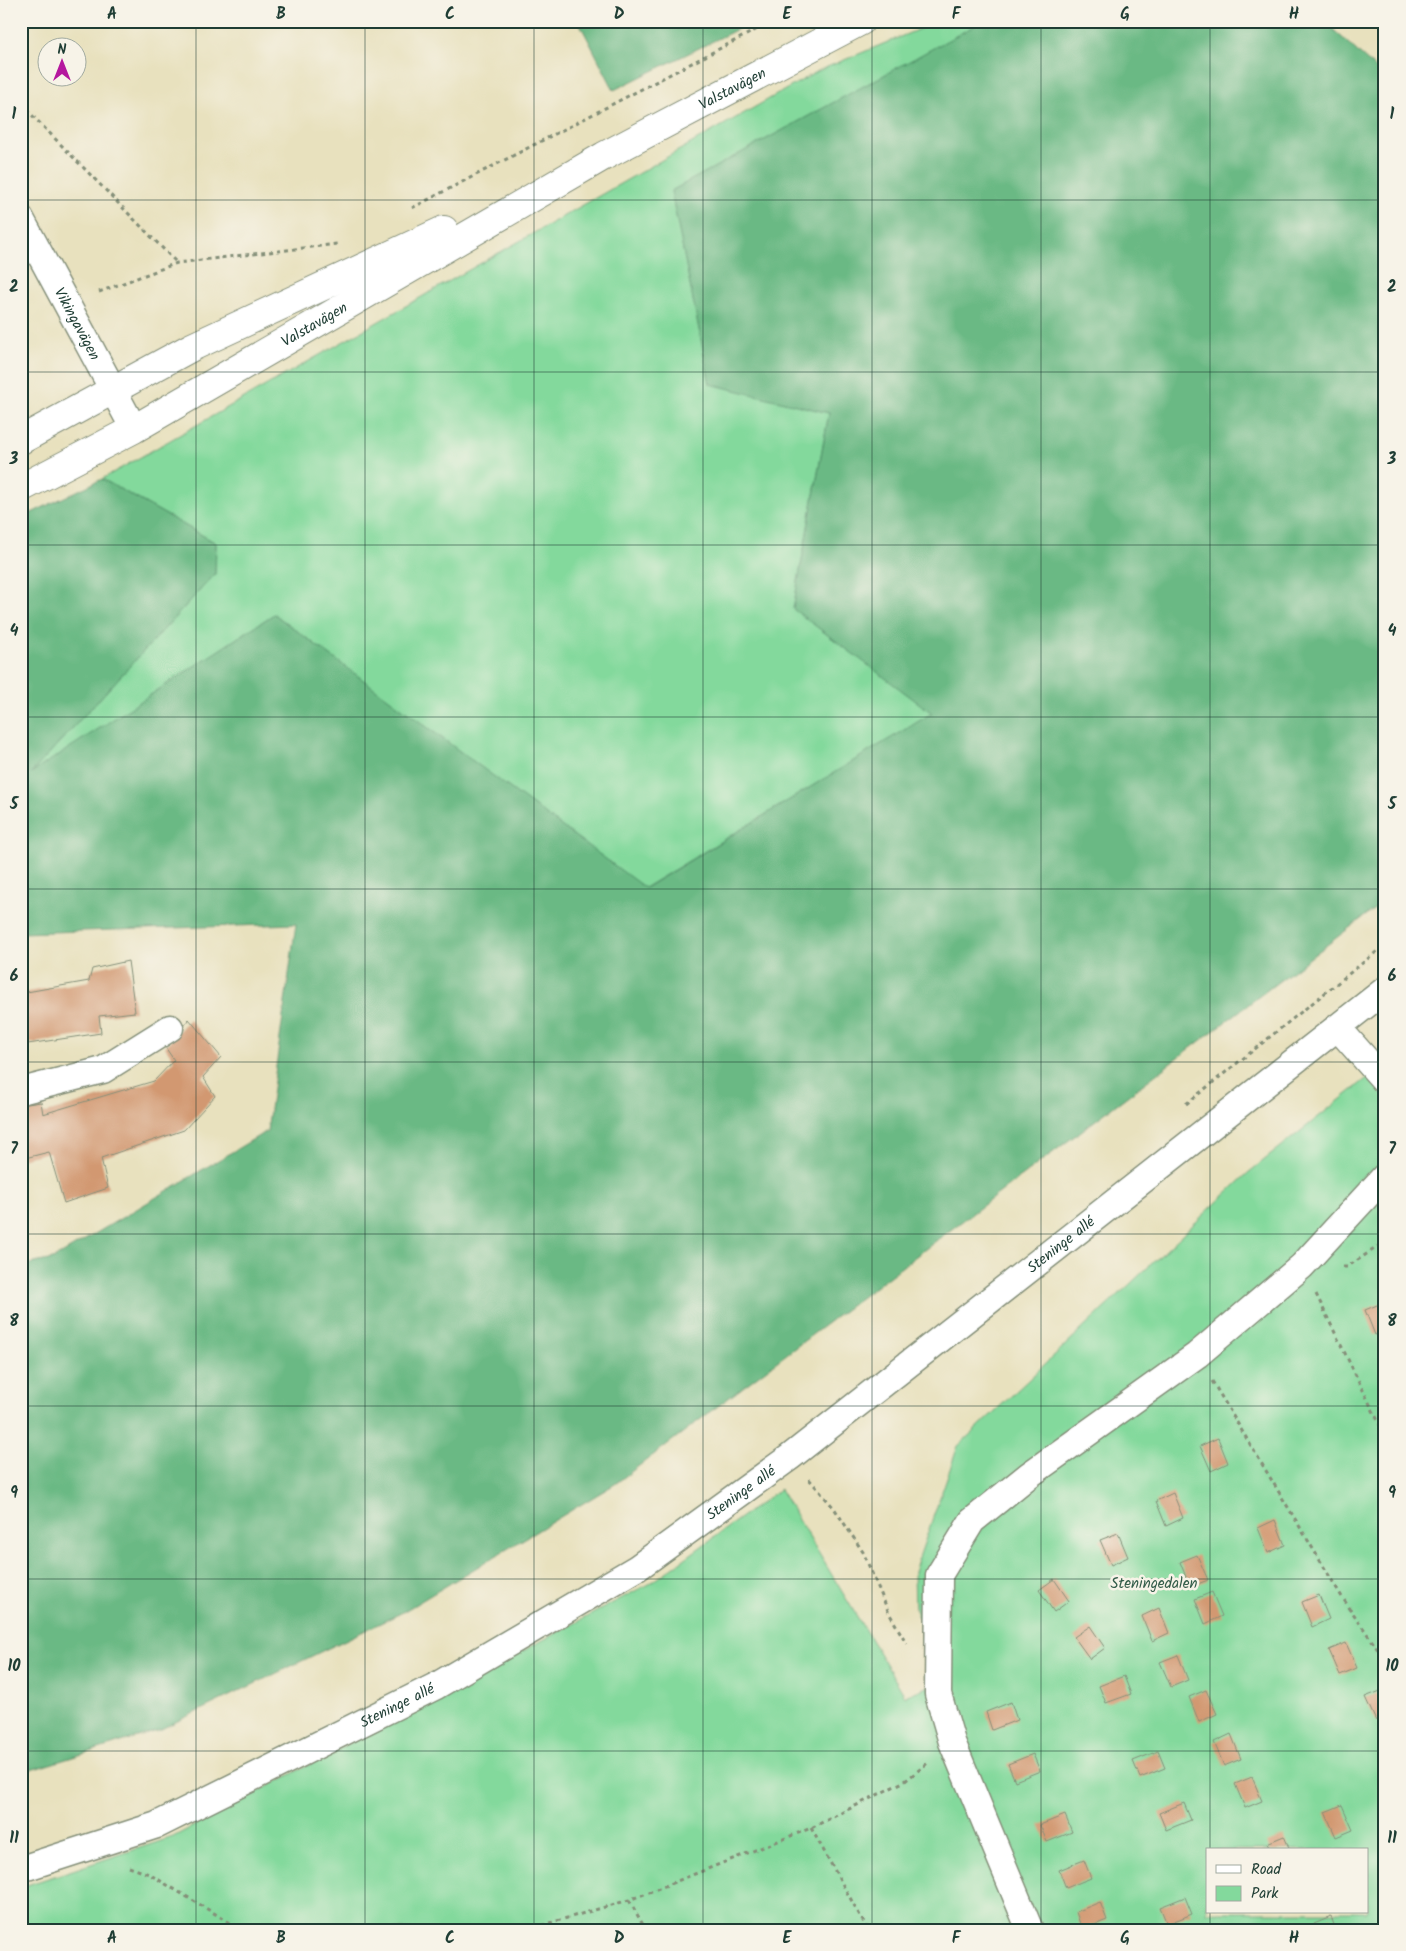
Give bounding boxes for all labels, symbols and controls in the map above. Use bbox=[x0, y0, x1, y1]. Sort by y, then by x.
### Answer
text: A bbox=[107, 2, 117, 27]
text: B bbox=[276, 2, 286, 27]
text: C bbox=[445, 2, 455, 27]
text: D bbox=[614, 2, 625, 27]
text: E bbox=[783, 2, 793, 27]
text: F bbox=[952, 2, 962, 27]
text: G bbox=[1120, 2, 1130, 27]
text: H bbox=[1289, 2, 1299, 27]
north arrow bbox=[38, 38, 88, 88]
text: N bbox=[58, 39, 67, 61]
street label: Valstavägen bbox=[695, 62, 771, 117]
text: 1 bbox=[12, 102, 17, 127]
text: 1 bbox=[1390, 102, 1395, 127]
text: 2 bbox=[9, 275, 19, 300]
text: 2 bbox=[1387, 275, 1397, 300]
street label: Vikingavägen bbox=[47, 283, 106, 365]
street label: Valstavägen bbox=[277, 296, 353, 354]
text: 3 bbox=[9, 447, 19, 472]
text: 3 bbox=[1387, 447, 1397, 472]
text: 4 bbox=[10, 619, 19, 644]
text: 4 bbox=[1388, 619, 1397, 644]
text: 5 bbox=[9, 792, 20, 817]
text: 5 bbox=[1387, 792, 1398, 817]
text: 6 bbox=[10, 964, 19, 989]
text: 6 bbox=[1388, 964, 1397, 989]
text: 7 bbox=[10, 1137, 18, 1162]
text: 7 bbox=[1388, 1137, 1396, 1162]
street label: Steninge allé bbox=[1022, 1210, 1102, 1280]
text: 8 bbox=[9, 1309, 19, 1334]
text: 8 bbox=[1387, 1309, 1397, 1334]
street label: Steninge allé bbox=[702, 1459, 782, 1527]
text: 9 bbox=[10, 1481, 18, 1506]
text: 9 bbox=[1388, 1481, 1396, 1506]
park label: Steningedalen bbox=[1111, 1572, 1197, 1596]
text: 10 bbox=[7, 1654, 21, 1679]
text: 10 bbox=[1385, 1654, 1399, 1679]
street label: Steninge allé bbox=[356, 1677, 440, 1735]
text: 11 bbox=[9, 1826, 19, 1851]
text: 11 bbox=[1387, 1826, 1397, 1851]
legend bbox=[1206, 1848, 1368, 1914]
text: Road bbox=[1251, 1858, 1282, 1882]
text: Park bbox=[1251, 1882, 1279, 1906]
text: A bbox=[107, 1926, 117, 1951]
text: B bbox=[276, 1926, 286, 1951]
text: C bbox=[445, 1926, 455, 1951]
text: D bbox=[614, 1926, 625, 1951]
text: E bbox=[783, 1926, 793, 1951]
text: F bbox=[952, 1926, 962, 1951]
text: G bbox=[1120, 1926, 1130, 1951]
text: H bbox=[1289, 1926, 1299, 1951]

